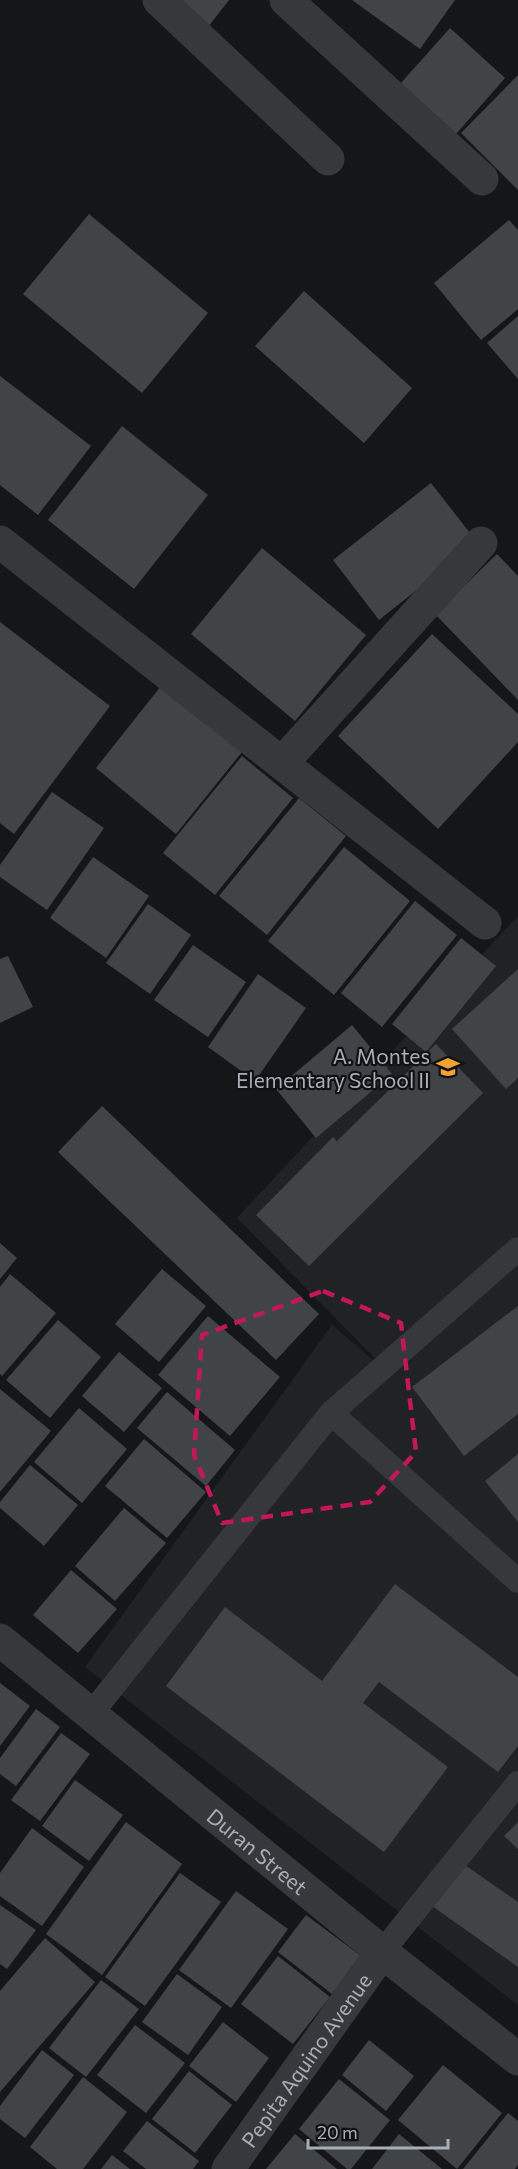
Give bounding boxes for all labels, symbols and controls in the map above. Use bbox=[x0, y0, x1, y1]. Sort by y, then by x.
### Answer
place label: A. Montes Elementary School II bbox=[236, 1043, 430, 1092]
school or university icon: A. Montes Elementary School II bbox=[435, 1054, 461, 1080]
street label: Duran Street bbox=[203, 1802, 313, 1899]
street label: Pepita Aquino Avenue bbox=[235, 1968, 376, 2152]
scale bar bbox=[308, 2112, 448, 2150]
text: 20 m bbox=[317, 2121, 358, 2143]

